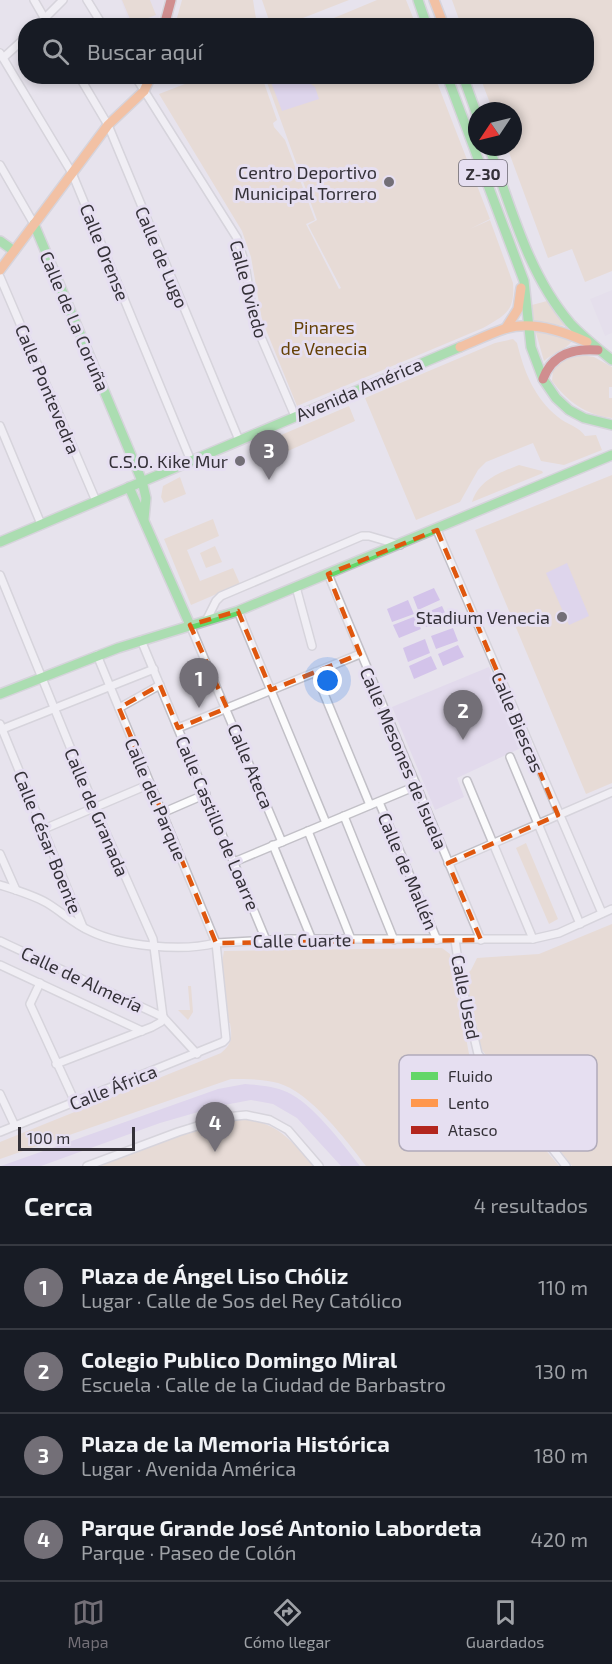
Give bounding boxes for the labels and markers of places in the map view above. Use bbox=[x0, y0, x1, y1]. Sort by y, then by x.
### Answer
place label: Centro Deportivo Municipal Torrero bbox=[234, 161, 377, 204]
marker: Centro Deportivo Municipal Torrero bbox=[382, 175, 396, 189]
pin: 3 bbox=[250, 430, 288, 480]
place label: C.S.O. Kike Mur bbox=[108, 450, 228, 472]
marker: C.S.O. Kike Mur bbox=[233, 454, 247, 468]
place label: Stadium Venecia bbox=[416, 606, 550, 628]
marker: Stadium Venecia bbox=[555, 610, 569, 624]
pin: 1 bbox=[180, 658, 218, 708]
pin: 2 bbox=[444, 690, 482, 740]
pin: 4 bbox=[196, 1102, 234, 1152]

